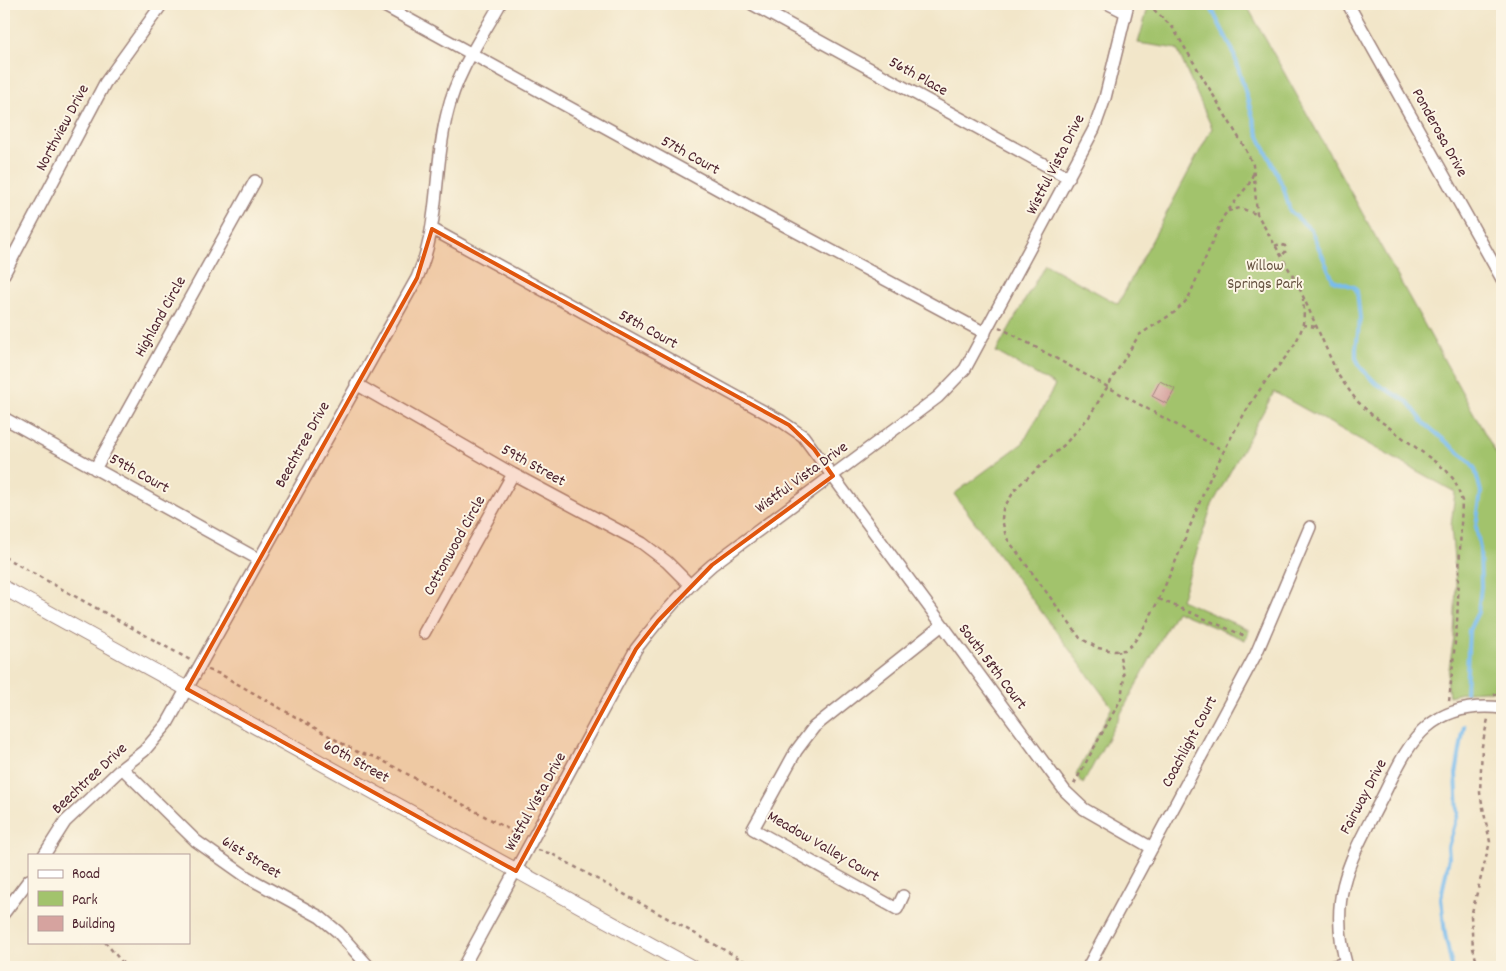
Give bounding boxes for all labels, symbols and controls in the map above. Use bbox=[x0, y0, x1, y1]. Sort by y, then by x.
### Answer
street label: 56th Place bbox=[884, 51, 952, 103]
street label: Northview Drive bbox=[30, 80, 96, 176]
street label: Ponderosa Drive bbox=[1405, 85, 1473, 181]
street label: Wistful Vista Drive bbox=[1021, 111, 1091, 219]
street label: 57th Court bbox=[656, 130, 724, 182]
park label: Willow Springs Park bbox=[1227, 255, 1303, 296]
street label: Highland Circle bbox=[129, 272, 193, 362]
street label: 58th Court bbox=[614, 304, 682, 356]
street label: Beechtree Drive bbox=[270, 398, 336, 492]
street label: Wistful Vista Drive bbox=[751, 436, 853, 520]
street label: 59th Street bbox=[497, 439, 569, 493]
street label: 59th Court bbox=[105, 448, 173, 500]
street label: Cottonwood Circle bbox=[418, 492, 492, 600]
street label: South 58th Court bbox=[952, 619, 1032, 715]
street label: Coachlight Court bbox=[1156, 692, 1224, 792]
street label: 60th Street bbox=[319, 734, 393, 790]
street label: Beechtree Drive bbox=[47, 738, 133, 820]
street label: Wistful Vista Drive bbox=[499, 748, 573, 856]
street label: Fairway Drive bbox=[1335, 755, 1393, 839]
street label: Meadow Valley Court bbox=[763, 805, 884, 889]
street label: 61st Street bbox=[217, 831, 285, 885]
legend bbox=[28, 854, 190, 944]
text: Road bbox=[72, 864, 100, 886]
text: Park bbox=[72, 890, 98, 912]
text: Building bbox=[72, 914, 115, 936]

